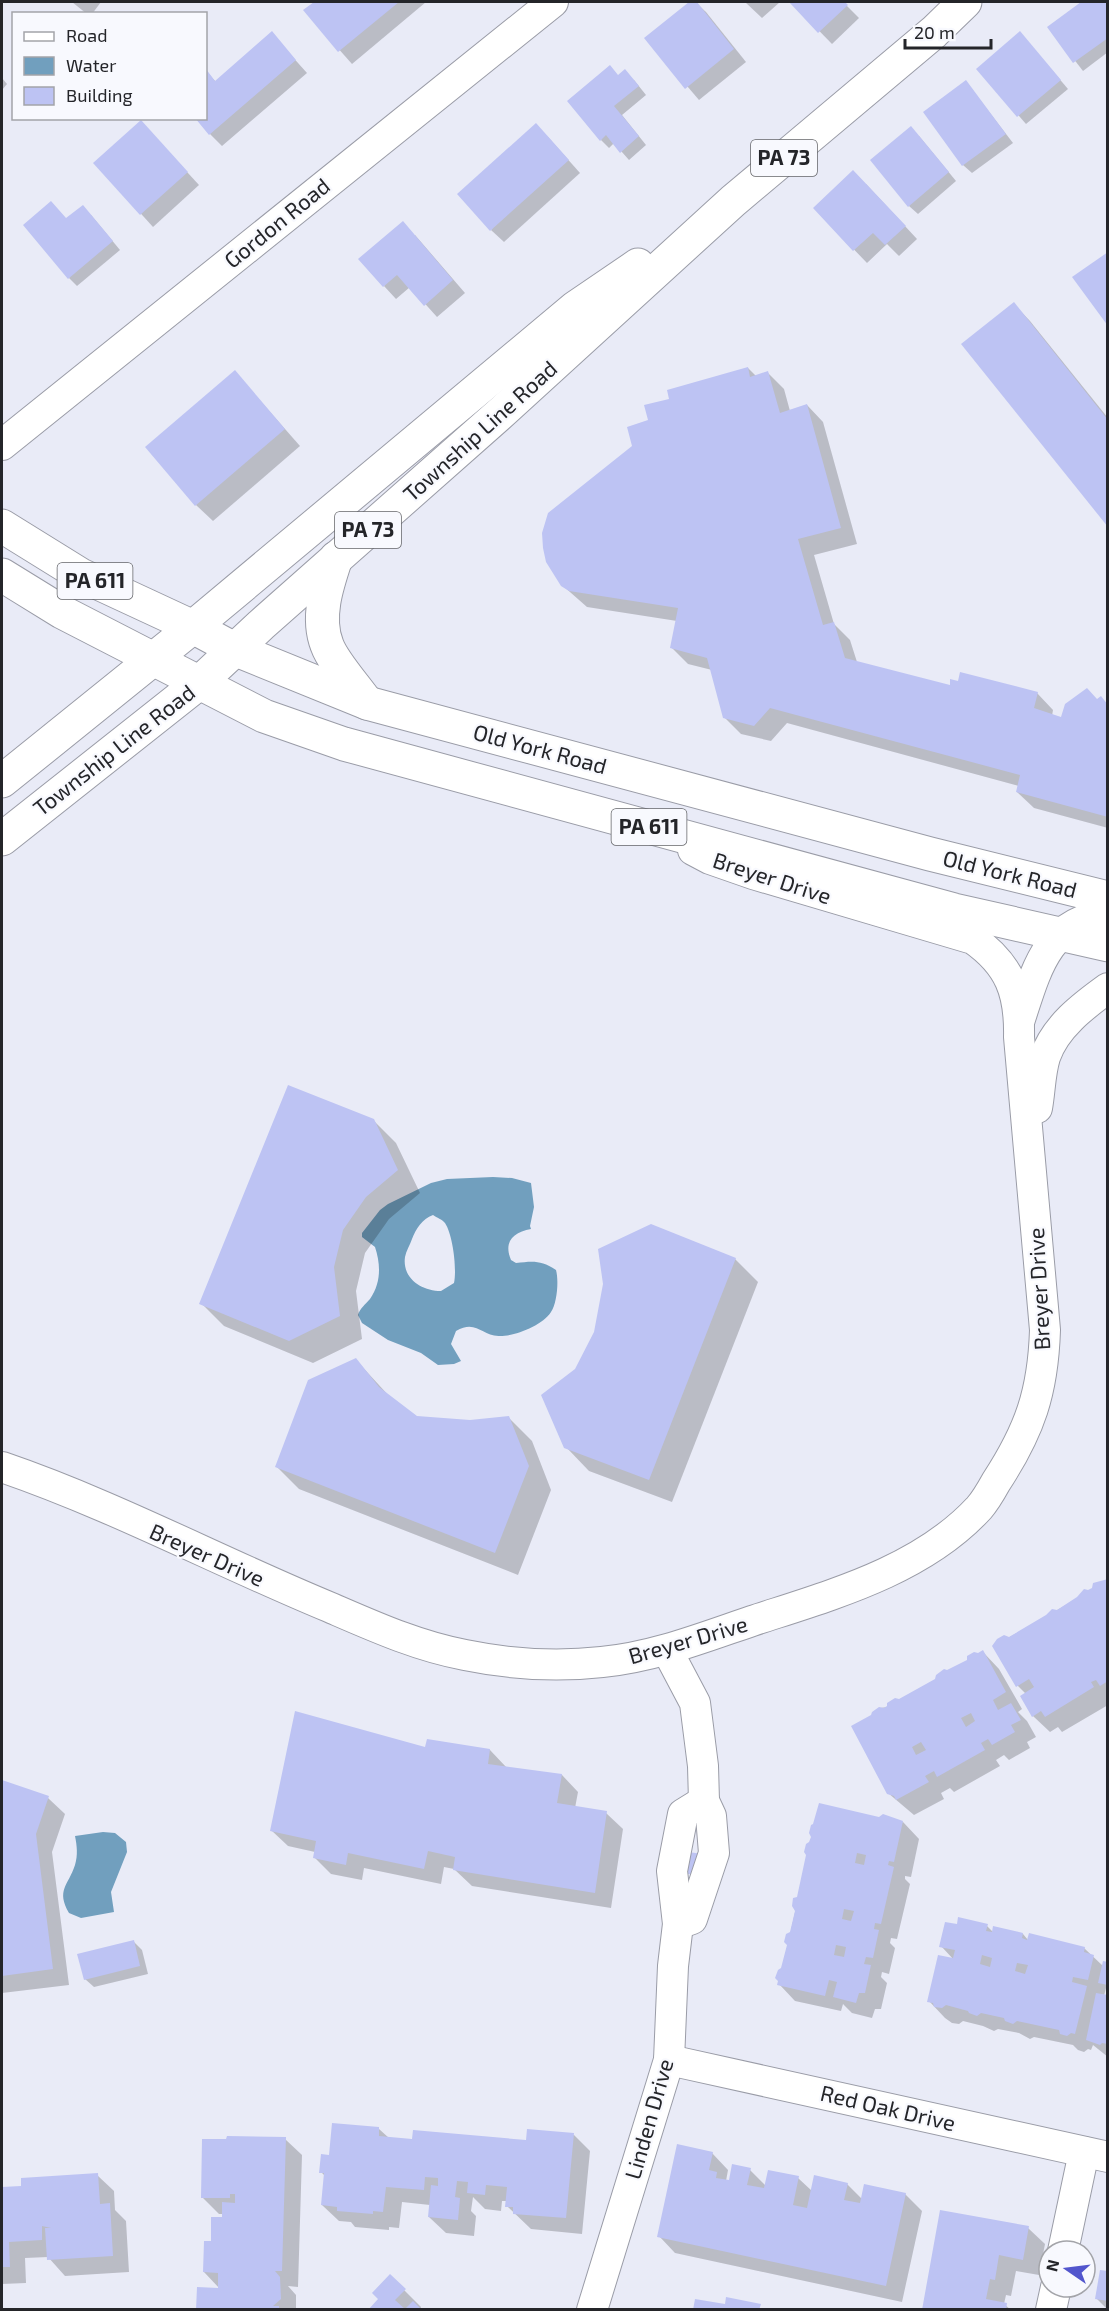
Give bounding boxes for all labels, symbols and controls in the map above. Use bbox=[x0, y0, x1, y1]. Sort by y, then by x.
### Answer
legend bbox=[12, 12, 207, 120]
scale bar bbox=[905, 12, 990, 50]
text: 20 m bbox=[914, 21, 955, 43]
text: Road bbox=[66, 24, 107, 46]
text: Water bbox=[66, 54, 116, 76]
text: Building bbox=[66, 84, 133, 106]
road number: PA 73 bbox=[751, 140, 817, 176]
street label: Gordon Road bbox=[218, 172, 334, 273]
street label: Township Line Road bbox=[397, 354, 561, 506]
road number: PA 73 bbox=[335, 512, 401, 548]
road number: PA 611 bbox=[58, 563, 132, 599]
street label: Township Line Road bbox=[27, 678, 199, 820]
street label: Old York Road bbox=[471, 718, 610, 778]
road number: PA 611 bbox=[612, 809, 686, 845]
street label: Old York Road bbox=[941, 844, 1080, 902]
street label: Breyer Drive bbox=[710, 846, 835, 908]
street label: Breyer Drive bbox=[1022, 1227, 1054, 1351]
street label: Breyer Drive bbox=[146, 1517, 269, 1591]
street label: Breyer Drive bbox=[625, 1610, 750, 1668]
street label: Linden Drive bbox=[618, 2056, 678, 2182]
street label: Red Oak Drive bbox=[818, 2079, 958, 2135]
north arrow bbox=[1037, 2239, 1097, 2299]
text: N bbox=[1041, 2257, 1063, 2273]

